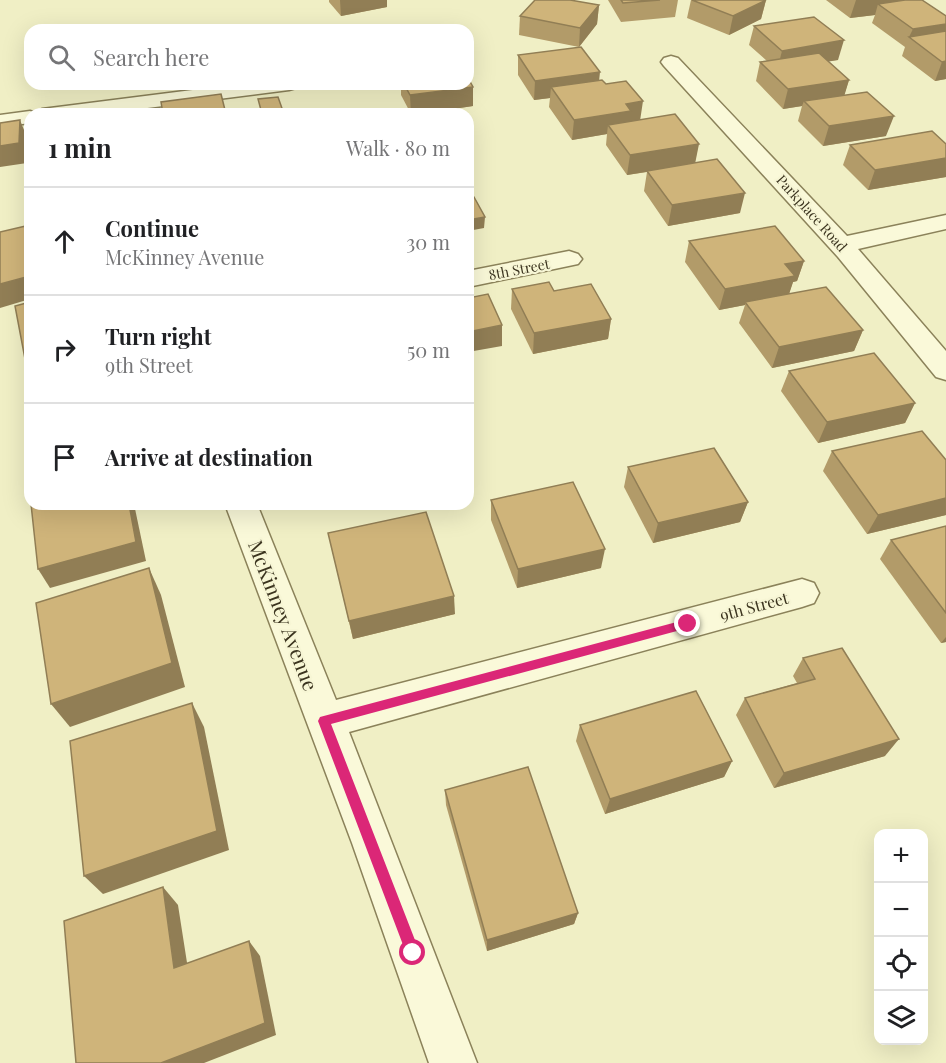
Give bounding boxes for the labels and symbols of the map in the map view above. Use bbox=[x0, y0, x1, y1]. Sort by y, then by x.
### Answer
street label: Parkplace Road bbox=[772, 171, 852, 255]
street label: 8th Street bbox=[487, 254, 552, 284]
street label: McKinney Avenue bbox=[243, 536, 325, 694]
street label: 9th Street bbox=[717, 587, 791, 625]
route end bbox=[674, 610, 700, 636]
route start bbox=[399, 939, 425, 965]

